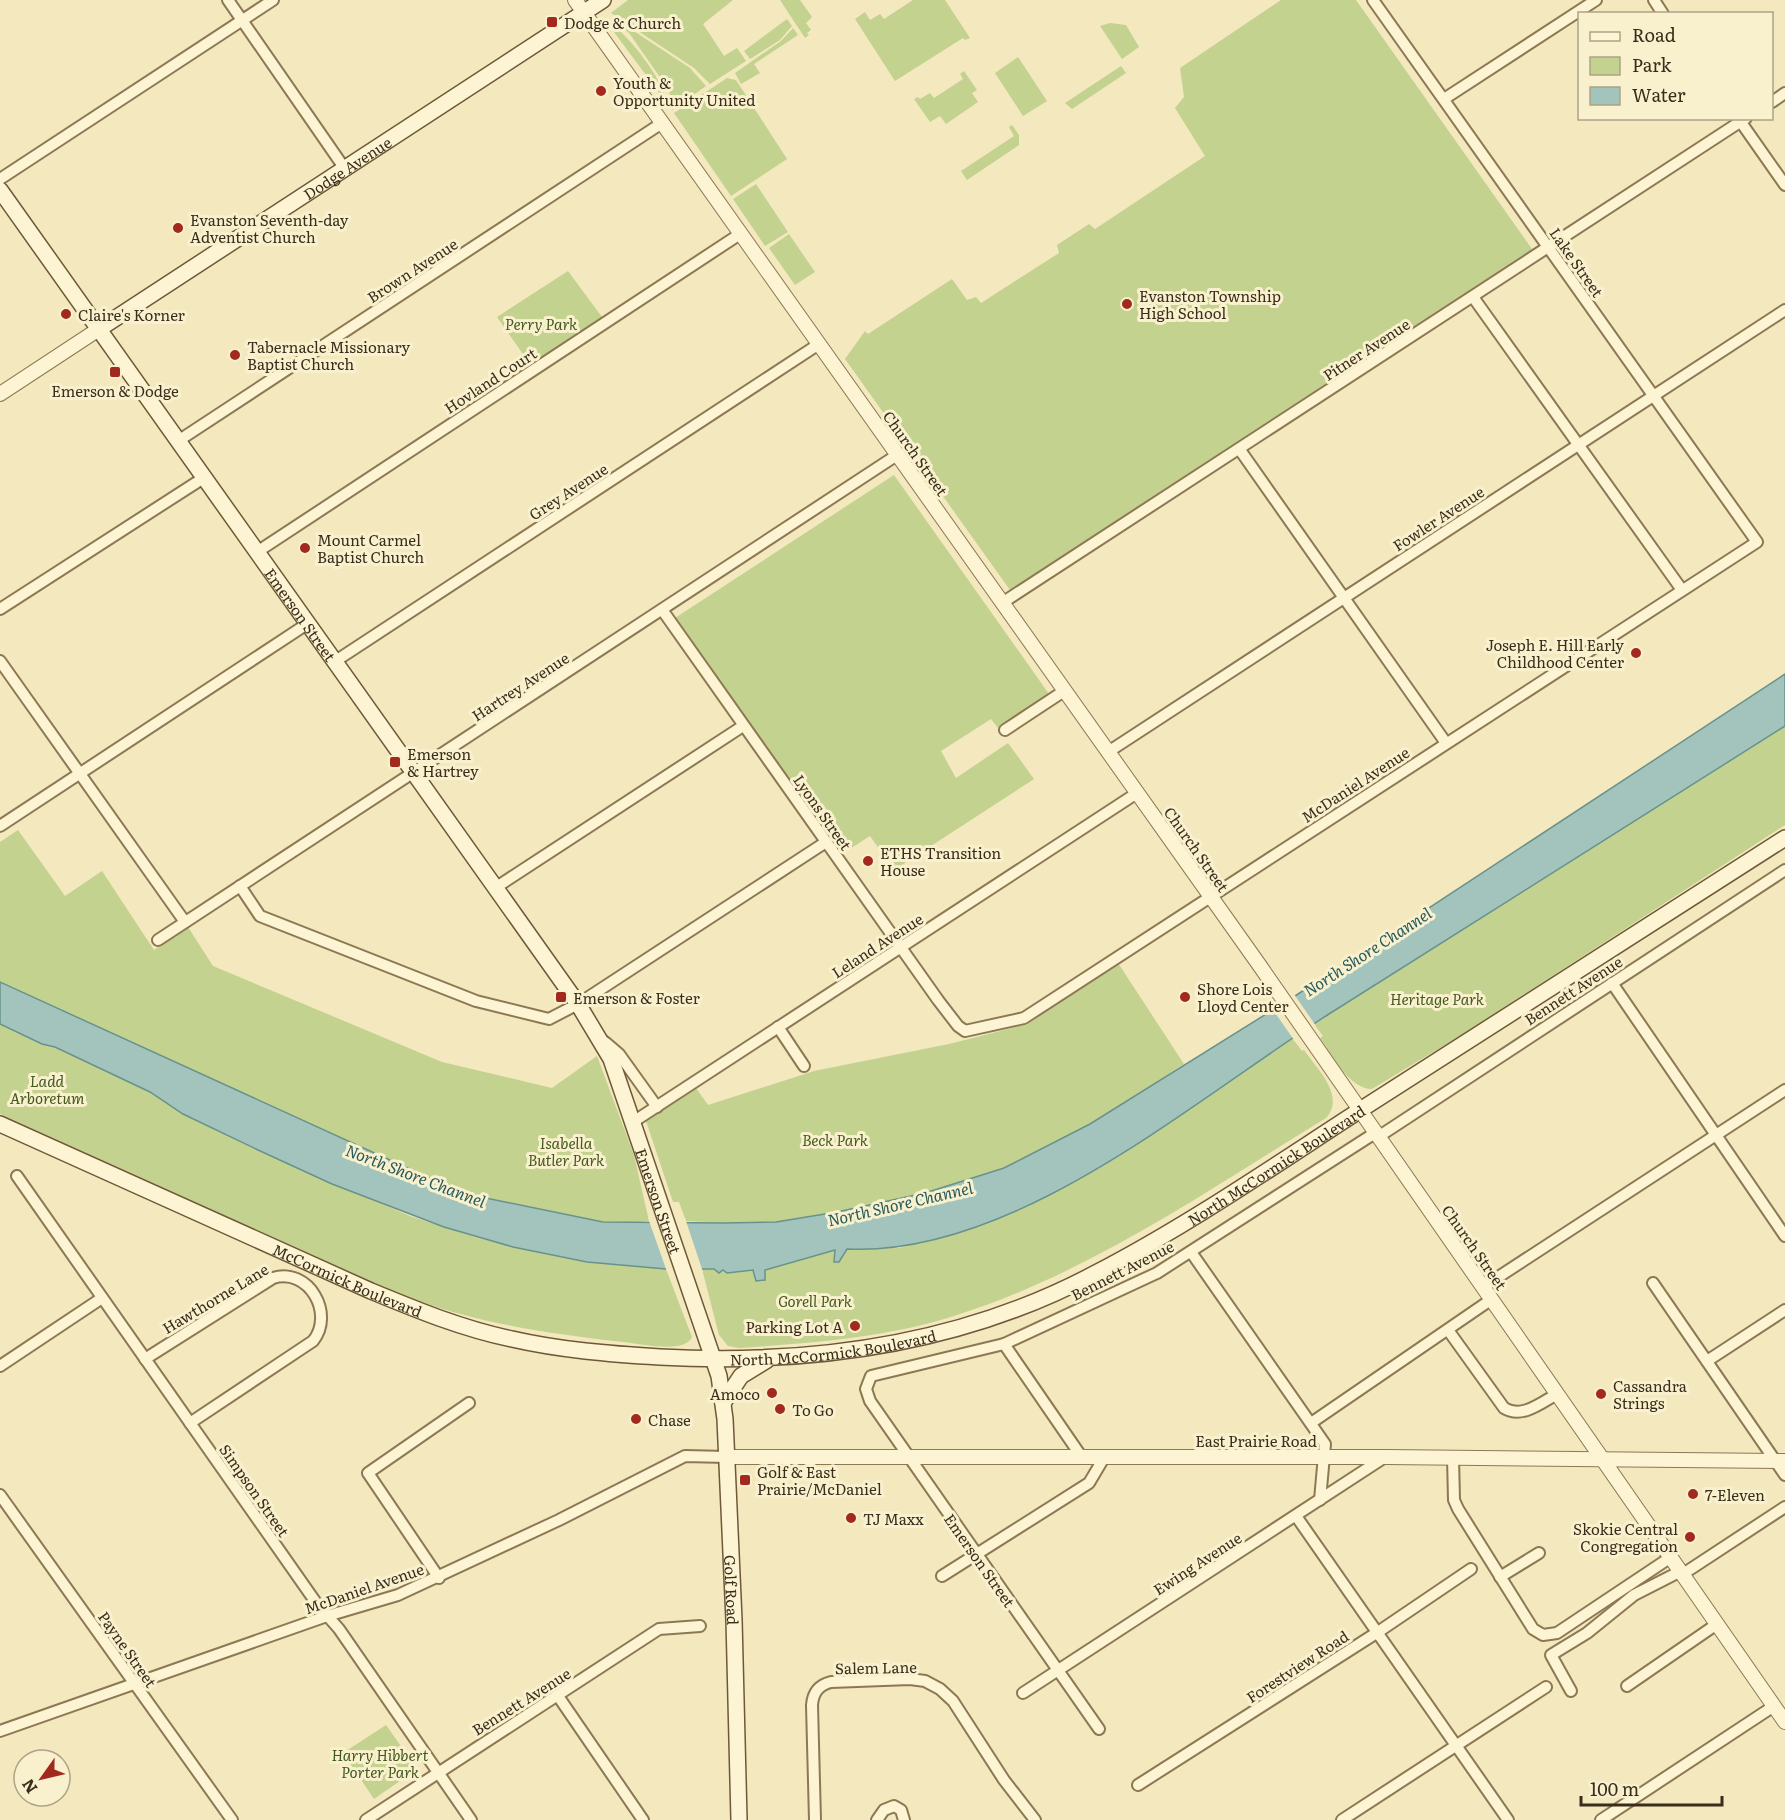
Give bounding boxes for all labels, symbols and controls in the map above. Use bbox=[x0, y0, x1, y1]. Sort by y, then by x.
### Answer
place label: Dodge & Church bbox=[564, 11, 681, 34]
legend bbox=[1578, 12, 1773, 120]
marker: Dodge & Church bbox=[545, 15, 559, 29]
text: Road bbox=[1632, 21, 1676, 48]
text: Park bbox=[1632, 51, 1673, 78]
place label: Youth & Opportunity United bbox=[613, 71, 755, 111]
text: Water bbox=[1632, 81, 1686, 108]
marker: Youth & Opportunity United bbox=[594, 84, 608, 98]
street label: Dodge Avenue bbox=[298, 130, 396, 204]
place label: Evanston Seventh-day Adventist Church bbox=[190, 208, 349, 248]
marker: Evanston Seventh-day Adventist Church bbox=[171, 221, 185, 235]
street label: Lake Street bbox=[1545, 223, 1609, 301]
street label: Brown Avenue bbox=[362, 232, 462, 308]
place label: Evanston Township High School bbox=[1139, 284, 1281, 324]
marker: Evanston Township High School bbox=[1120, 297, 1134, 311]
place label: Claire's Korner bbox=[78, 303, 185, 326]
marker: Claire's Korner bbox=[59, 307, 73, 321]
park label: Perry Park bbox=[505, 312, 578, 335]
street label: Pitner Avenue bbox=[1318, 312, 1414, 386]
place label: Tabernacle Missionary Baptist Church bbox=[247, 335, 411, 375]
street label: Hovland Court bbox=[439, 341, 541, 419]
marker: Tabernacle Missionary Baptist Church bbox=[228, 348, 242, 362]
marker: Emerson & Dodge bbox=[108, 365, 122, 379]
place label: Emerson & Dodge bbox=[51, 379, 179, 402]
street label: Church Street bbox=[878, 406, 954, 500]
street label: Grey Avenue bbox=[524, 457, 612, 525]
street label: Fowler Avenue bbox=[1388, 480, 1489, 556]
place label: Mount Carmel Baptist Church bbox=[317, 528, 424, 568]
marker: Mount Carmel Baptist Church bbox=[298, 541, 312, 555]
street label: Emerson Street bbox=[260, 562, 342, 666]
place label: Joseph E. Hill Early Childhood Center bbox=[1486, 633, 1624, 673]
street label: Hartrey Avenue bbox=[467, 646, 573, 726]
marker: Joseph E. Hill Early Childhood Center bbox=[1629, 646, 1643, 660]
street label: McDaniel Avenue bbox=[1296, 740, 1414, 828]
place label: Emerson & Hartrey bbox=[407, 742, 479, 782]
marker: Emerson & Hartrey bbox=[388, 755, 402, 769]
street label: Lyons Street bbox=[788, 769, 858, 855]
street label: Church Street bbox=[1159, 802, 1235, 896]
place label: ETHS Transition House bbox=[880, 841, 1001, 881]
marker: ETHS Transition House bbox=[861, 854, 875, 868]
water label: North Shore Channel bbox=[1298, 900, 1436, 1001]
street label: Leland Avenue bbox=[827, 907, 927, 983]
street label: Bennett Avenue bbox=[1520, 950, 1627, 1030]
place label: Shore Lois Lloyd Center bbox=[1197, 977, 1289, 1017]
place label: Emerson & Foster bbox=[573, 986, 700, 1009]
park label: Heritage Park bbox=[1390, 987, 1485, 1010]
marker: Emerson & Foster bbox=[554, 990, 568, 1004]
marker: Shore Lois Lloyd Center bbox=[1178, 990, 1192, 1004]
park label: Ladd Arboretum bbox=[10, 1069, 84, 1109]
street label: North McCormick Boulevard bbox=[1183, 1099, 1369, 1230]
park label: Beck Park bbox=[802, 1128, 869, 1151]
park label: Isabella Butler Park bbox=[528, 1131, 605, 1171]
water label: North Shore Channel bbox=[342, 1137, 490, 1213]
street label: Emerson Street bbox=[631, 1145, 688, 1256]
water label: North Shore Channel bbox=[825, 1175, 975, 1231]
street label: Church Street bbox=[1437, 1200, 1513, 1294]
street label: Bennett Avenue bbox=[1067, 1234, 1178, 1306]
street label: McCormick Boulevard bbox=[269, 1237, 426, 1322]
street label: Hawthorne Lane bbox=[157, 1257, 273, 1339]
park label: Gorell Park bbox=[778, 1289, 853, 1312]
place label: Parking Lot A bbox=[746, 1315, 843, 1338]
marker: Parking Lot A bbox=[848, 1319, 862, 1333]
street label: North McCormick Boulevard bbox=[730, 1323, 938, 1370]
place label: Cassandra Strings bbox=[1613, 1374, 1688, 1414]
place label: Amoco bbox=[710, 1382, 760, 1405]
marker: Amoco bbox=[765, 1386, 779, 1400]
marker: Cassandra Strings bbox=[1594, 1387, 1608, 1401]
place label: To Go bbox=[792, 1398, 834, 1421]
marker: To Go bbox=[773, 1402, 787, 1416]
place label: Chase bbox=[648, 1408, 691, 1431]
marker: Chase bbox=[629, 1412, 643, 1426]
street label: East Prairie Road bbox=[1195, 1429, 1317, 1452]
street label: Simpson Street bbox=[214, 1439, 296, 1541]
place label: Golf & East Prairie/McDaniel bbox=[757, 1460, 882, 1500]
marker: Golf & East Prairie/McDaniel bbox=[738, 1473, 752, 1487]
place label: 7-Eleven bbox=[1705, 1483, 1765, 1506]
marker: 7-Eleven bbox=[1686, 1487, 1700, 1501]
place label: TJ Maxx bbox=[863, 1507, 924, 1530]
street label: Emerson Street bbox=[939, 1508, 1021, 1612]
marker: TJ Maxx bbox=[844, 1511, 858, 1525]
place label: Skokie Central Congregation bbox=[1573, 1517, 1678, 1557]
street label: Ewing Avenue bbox=[1148, 1526, 1246, 1600]
marker: Skokie Central Congregation bbox=[1683, 1530, 1697, 1544]
street label: Golf Road bbox=[720, 1554, 746, 1625]
street label: McDaniel Avenue bbox=[301, 1557, 427, 1619]
street label: Payne Street bbox=[93, 1606, 163, 1692]
street label: Forestview Road bbox=[1241, 1624, 1353, 1708]
street label: Salem Lane bbox=[835, 1655, 917, 1679]
street label: Bennett Avenue bbox=[467, 1661, 575, 1741]
park label: Harry Hibbert Porter Park bbox=[332, 1743, 428, 1783]
north arrow bbox=[12, 1748, 72, 1808]
scale bar bbox=[1581, 1769, 1722, 1807]
text: N bbox=[15, 1775, 42, 1799]
text: 100 m bbox=[1590, 1775, 1639, 1802]

